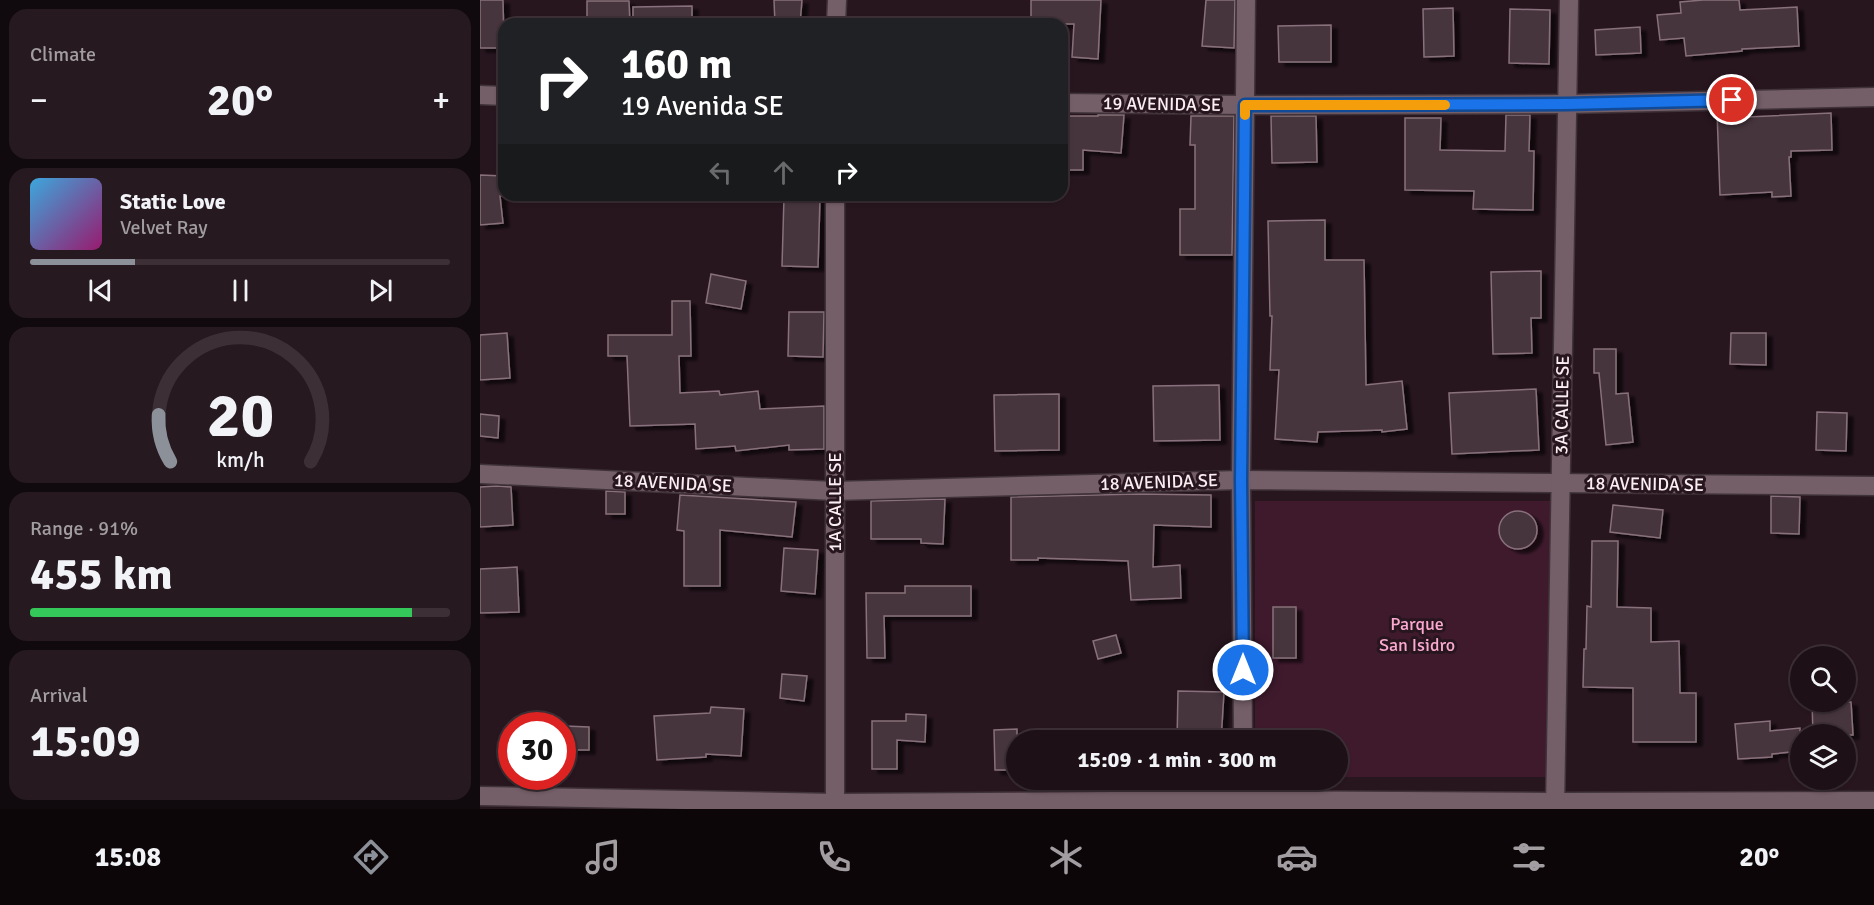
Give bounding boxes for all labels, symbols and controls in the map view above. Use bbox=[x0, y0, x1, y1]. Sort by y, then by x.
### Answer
text: 160 m bbox=[621, 39, 732, 90]
text: Climate bbox=[30, 42, 96, 67]
icon: right bbox=[522, 42, 600, 120]
text: 20° bbox=[207, 73, 273, 128]
pin bbox=[1706, 74, 1757, 125]
text: − bbox=[30, 80, 48, 121]
text: + bbox=[432, 80, 450, 121]
icon: arrive bbox=[1715, 83, 1748, 116]
text: 19 Avenida SE bbox=[621, 90, 784, 123]
street label: 19 AVENIDA SE bbox=[1103, 92, 1221, 116]
icon: left bbox=[704, 156, 737, 189]
icon: ahead bbox=[767, 156, 800, 189]
icon: right bbox=[830, 156, 863, 189]
text: Static Love bbox=[120, 188, 226, 215]
text: Velvet Ray bbox=[120, 215, 208, 240]
icon: previous bbox=[84, 274, 117, 307]
icon: pause bbox=[224, 274, 257, 307]
icon: next bbox=[364, 274, 397, 307]
street label: 3A CALLE SE bbox=[1550, 355, 1574, 455]
text: 20 bbox=[206, 377, 274, 454]
text: km/h bbox=[216, 447, 264, 473]
street label: 1A CALLE SE bbox=[824, 452, 846, 552]
street label: 18 AVENIDA SE bbox=[613, 469, 733, 497]
street label: 18 AVENIDA SE bbox=[1100, 469, 1218, 495]
street label: 18 AVENIDA SE bbox=[1586, 472, 1704, 496]
text: Range · 91% bbox=[30, 516, 138, 541]
text: 455 km bbox=[30, 547, 173, 602]
park label: Parque San Isidro bbox=[1379, 613, 1455, 656]
position arrow bbox=[1211, 638, 1275, 702]
map controls bbox=[1790, 646, 1856, 790]
button: search bbox=[1790, 646, 1856, 712]
text: Arrival bbox=[30, 683, 88, 708]
speed limit sign: 30 bbox=[498, 712, 576, 790]
text: 15:09 bbox=[30, 714, 140, 769]
button: layers bbox=[1790, 724, 1856, 790]
text: 15:09 · 1 min · 300 m bbox=[1077, 746, 1277, 773]
icon: directions bbox=[350, 836, 392, 878]
icon: music bbox=[582, 836, 624, 878]
icon: phone bbox=[813, 836, 855, 878]
icon: climate bbox=[1045, 836, 1087, 878]
icon: car bbox=[1276, 836, 1318, 878]
icon: filters bbox=[1508, 836, 1550, 878]
text: 15:08 bbox=[95, 841, 161, 874]
text: 20° bbox=[1739, 841, 1779, 874]

